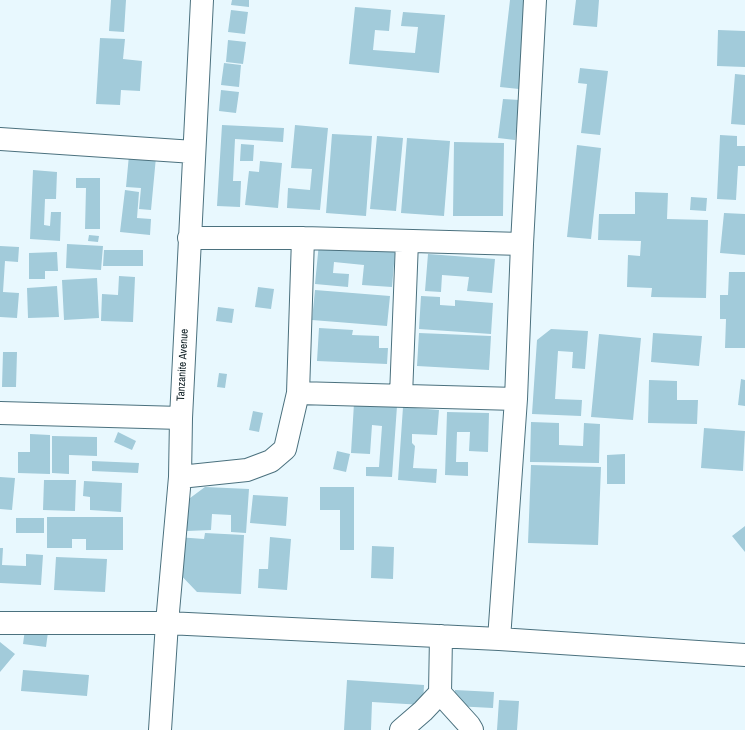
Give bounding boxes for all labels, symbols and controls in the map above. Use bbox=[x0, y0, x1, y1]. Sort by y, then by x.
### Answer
street label: Tanzanite Avenue bbox=[175, 329, 191, 401]

